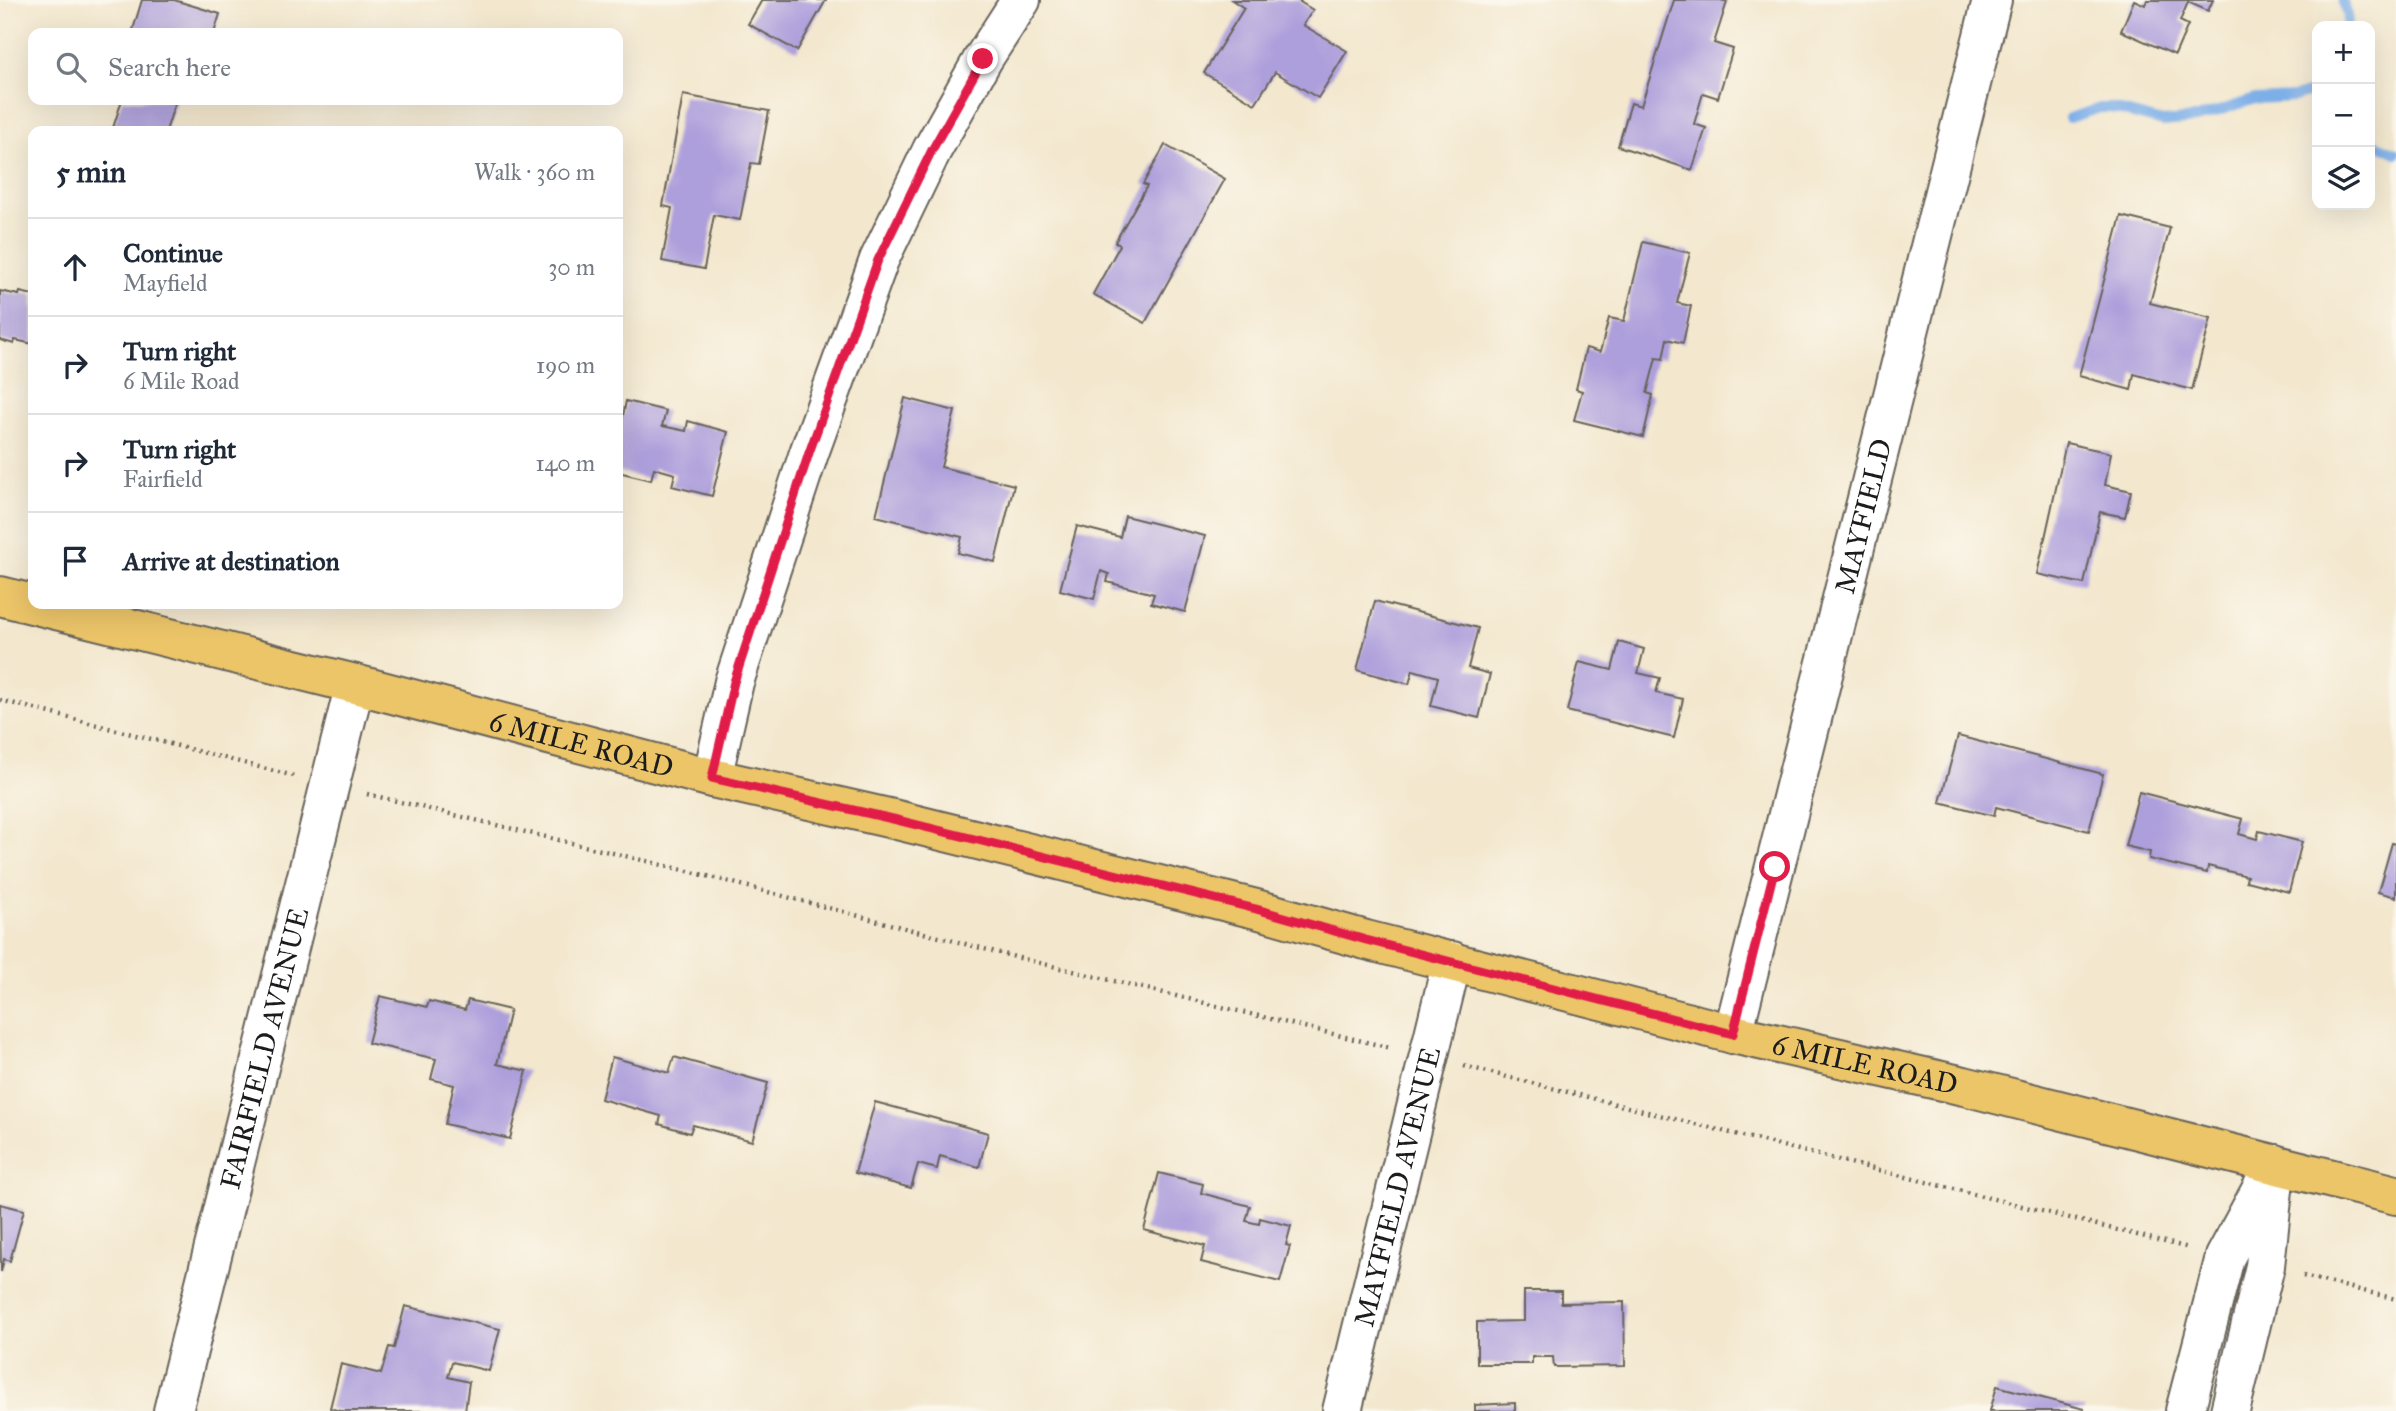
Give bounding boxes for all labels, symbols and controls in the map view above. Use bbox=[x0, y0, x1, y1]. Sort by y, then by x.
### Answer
map controls bbox=[2312, 21, 2375, 210]
button: + bbox=[2312, 21, 2375, 84]
search box bbox=[28, 28, 623, 105]
route end bbox=[967, 43, 998, 74]
icon: search bbox=[52, 48, 90, 86]
text: Search here bbox=[108, 51, 231, 83]
button: − bbox=[2312, 84, 2375, 147]
button: layers bbox=[2312, 147, 2375, 210]
text: 5 min bbox=[56, 154, 126, 190]
text: Walk · 360 m bbox=[474, 158, 595, 186]
text: Continue bbox=[123, 237, 223, 269]
icon: ahead bbox=[56, 248, 94, 286]
text: 30 m bbox=[548, 253, 595, 281]
text: Mayfield bbox=[123, 269, 208, 297]
text: Turn right bbox=[123, 335, 236, 367]
icon: right bbox=[56, 346, 94, 384]
text: 190 m bbox=[536, 351, 595, 379]
text: 6 Mile Road bbox=[123, 367, 239, 395]
text: Turn right bbox=[123, 433, 236, 465]
street label: MAYFIELD bbox=[1827, 435, 1899, 597]
icon: right bbox=[56, 444, 94, 482]
text: 140 m bbox=[535, 449, 595, 477]
text: Fairfield bbox=[123, 465, 203, 493]
icon: arrive bbox=[56, 542, 94, 580]
text: Arrive at destination bbox=[123, 545, 340, 577]
street label: 6 MILE ROAD bbox=[485, 703, 677, 785]
route start bbox=[1759, 851, 1790, 882]
street label: FAIRFIELD AVENUE bbox=[212, 904, 316, 1193]
street label: 6 MILE ROAD bbox=[1769, 1026, 1961, 1102]
street label: MAYFIELD AVENUE bbox=[1346, 1043, 1448, 1330]

